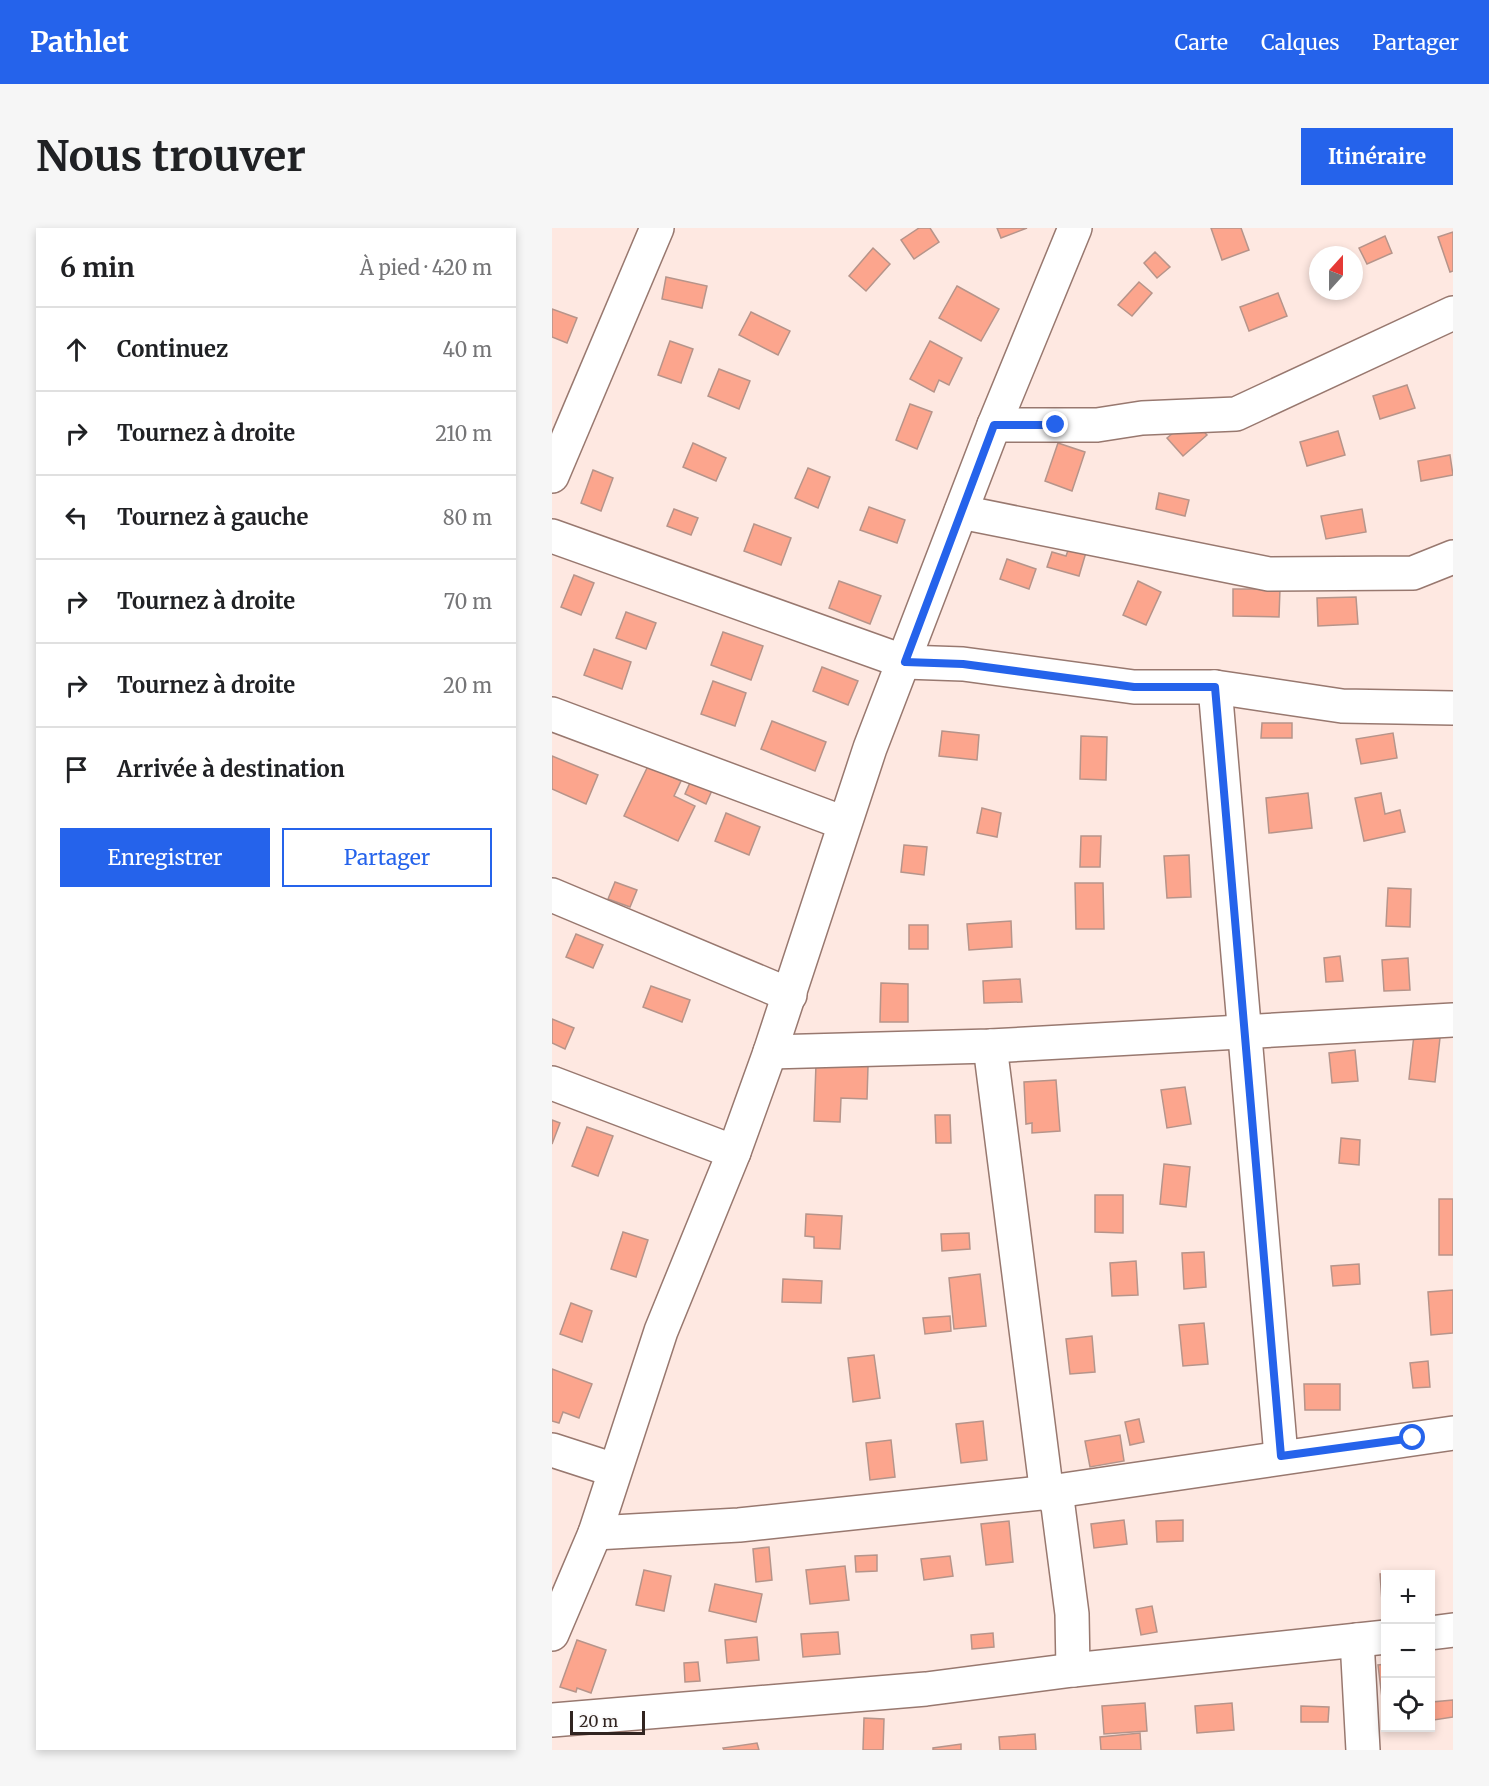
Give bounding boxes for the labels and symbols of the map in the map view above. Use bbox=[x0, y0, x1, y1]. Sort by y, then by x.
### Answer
north arrow bbox=[1309, 246, 1363, 300]
route end bbox=[1042, 411, 1068, 437]
route start bbox=[1399, 1424, 1425, 1450]
scale bar bbox=[570, 1708, 645, 1736]

